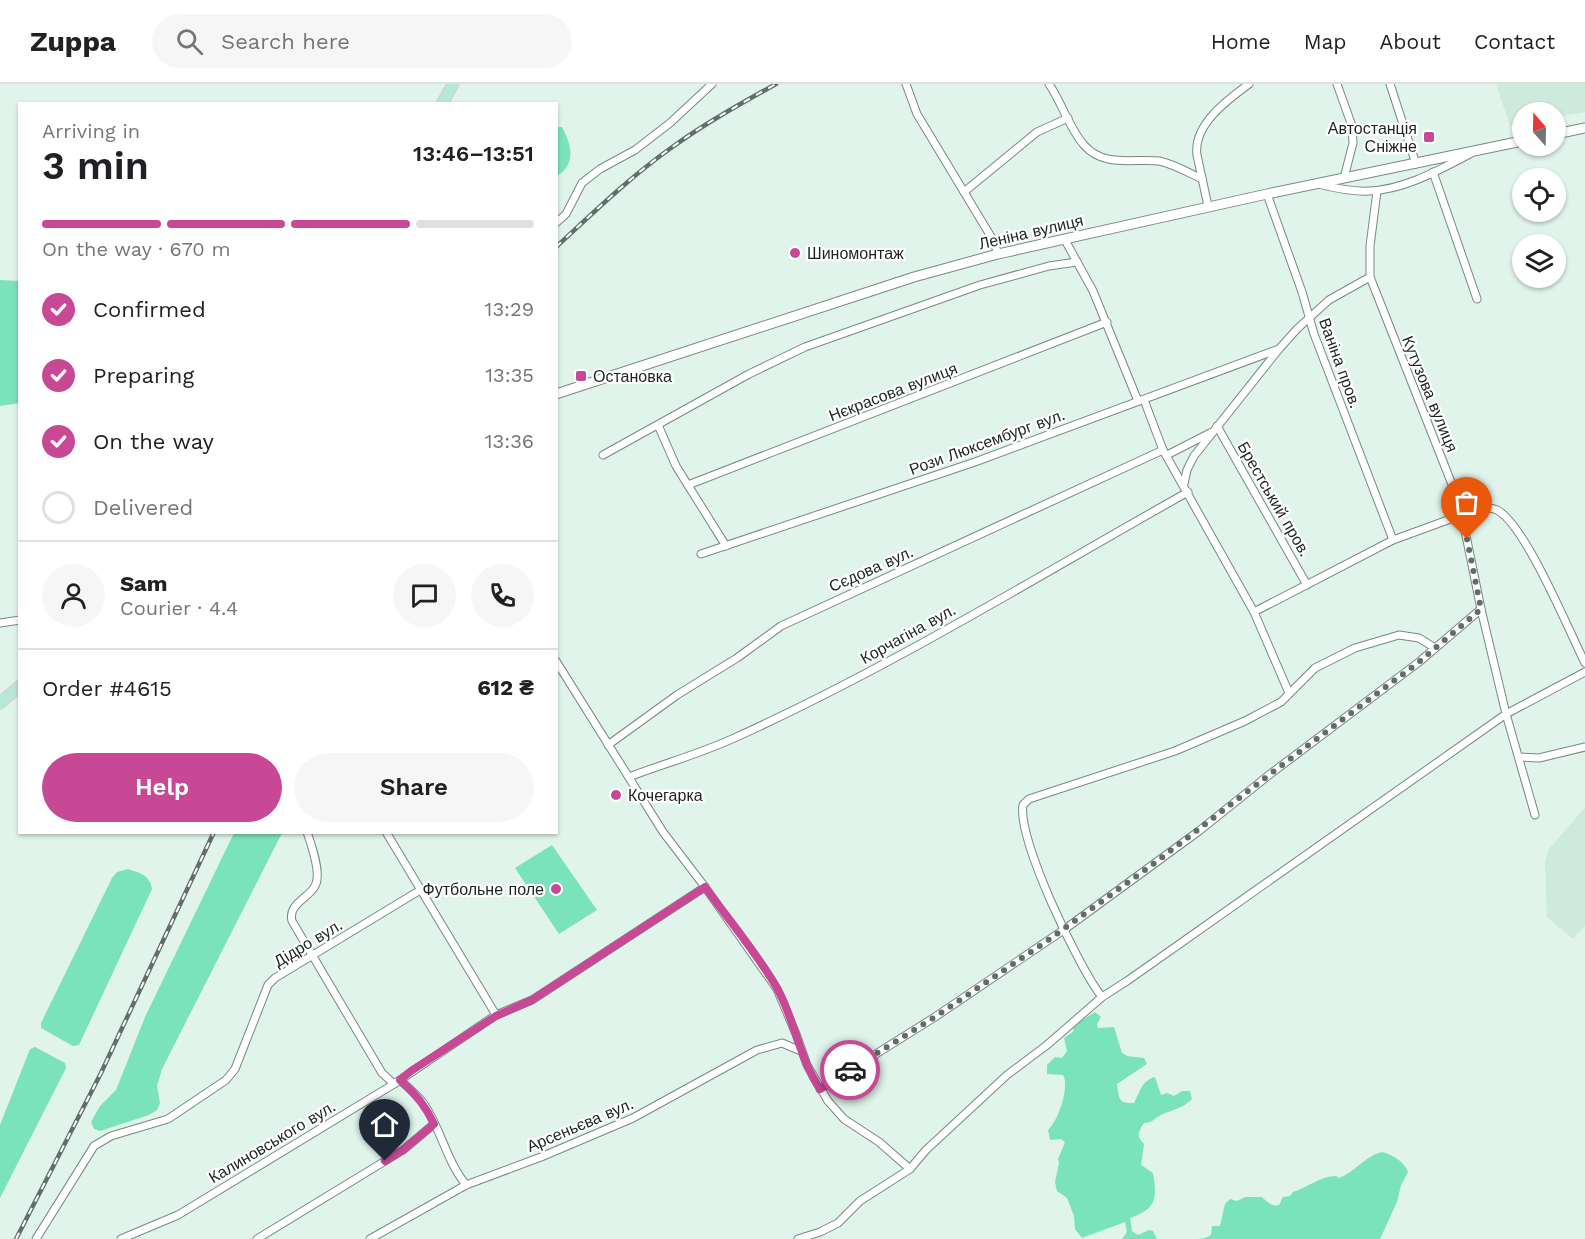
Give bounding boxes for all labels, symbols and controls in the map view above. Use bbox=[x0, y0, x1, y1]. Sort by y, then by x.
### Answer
search box bbox=[152, 14, 572, 68]
text: Zuppa bbox=[30, 25, 116, 58]
icon: search bbox=[173, 25, 206, 58]
text: Search here bbox=[221, 29, 350, 54]
text: Home bbox=[1211, 29, 1271, 54]
text: Map bbox=[1304, 29, 1347, 54]
text: About bbox=[1380, 29, 1441, 54]
text: Contact bbox=[1474, 29, 1555, 54]
north arrow bbox=[1512, 102, 1566, 156]
map controls bbox=[1512, 102, 1566, 288]
text: Arriving in bbox=[42, 119, 140, 143]
place label: Автостанція Сніжне bbox=[1328, 119, 1417, 156]
marker: Автостанція Сніжне bbox=[1422, 130, 1436, 144]
text: 13:46–13:51 bbox=[413, 141, 534, 166]
text: 3 min bbox=[42, 143, 149, 188]
button: locate bbox=[1512, 168, 1566, 222]
street label: Леніна вулиця bbox=[977, 211, 1085, 253]
button: layers bbox=[1512, 234, 1566, 288]
text: On the way · 670 m bbox=[42, 237, 231, 261]
place label: Шиномонтаж bbox=[807, 244, 904, 263]
marker: Шиномонтаж bbox=[788, 246, 802, 260]
icon: check bbox=[42, 293, 75, 326]
text: Confirmed bbox=[93, 297, 206, 322]
text: 13:29 bbox=[485, 297, 534, 321]
street label: Ваніна пров. bbox=[1315, 315, 1365, 411]
street label: Кутузова вулиця bbox=[1398, 333, 1462, 455]
icon: check bbox=[42, 359, 75, 392]
street label: Нєкрасова вулиця bbox=[826, 359, 960, 425]
text: Preparing bbox=[93, 363, 194, 388]
text: 13:35 bbox=[485, 363, 534, 387]
place label: Остановка bbox=[593, 367, 672, 386]
marker: Остановка bbox=[574, 369, 588, 383]
street label: Рози Люксембург вул. bbox=[907, 405, 1067, 479]
icon: check bbox=[42, 425, 75, 458]
text: On the way bbox=[93, 429, 214, 454]
text: 13:36 bbox=[485, 429, 534, 453]
street label: Брестський пров. bbox=[1233, 438, 1315, 560]
pin bbox=[1441, 477, 1492, 539]
icon: bag bbox=[1450, 486, 1483, 519]
text: Delivered bbox=[93, 495, 193, 520]
street label: Сєдова вул. bbox=[826, 542, 916, 596]
button: person bbox=[42, 564, 105, 627]
button: chat bbox=[393, 564, 456, 627]
button: phone bbox=[471, 564, 534, 627]
text: Sam bbox=[120, 571, 168, 596]
text: Courier · 4.4 bbox=[120, 596, 238, 620]
street label: Корчагіна вул. bbox=[857, 600, 959, 668]
text: 612 ₴ bbox=[477, 675, 534, 700]
text: Order #4615 bbox=[42, 676, 172, 701]
button: Help bbox=[42, 753, 282, 822]
button: Share bbox=[294, 753, 534, 822]
place label: Кочегарка bbox=[628, 786, 703, 805]
marker: Кочегарка bbox=[609, 788, 623, 802]
place label: Футбольне поле bbox=[422, 880, 544, 899]
marker: Футбольне поле bbox=[549, 882, 563, 896]
street label: Дідро вул. bbox=[270, 915, 346, 971]
courier bbox=[820, 1040, 880, 1100]
icon: car bbox=[834, 1054, 867, 1087]
street label: Арсеньєва вул. bbox=[524, 1094, 636, 1156]
street label: Калиновського вул. bbox=[205, 1097, 339, 1187]
pin bbox=[359, 1099, 410, 1161]
icon: home bbox=[368, 1108, 401, 1141]

